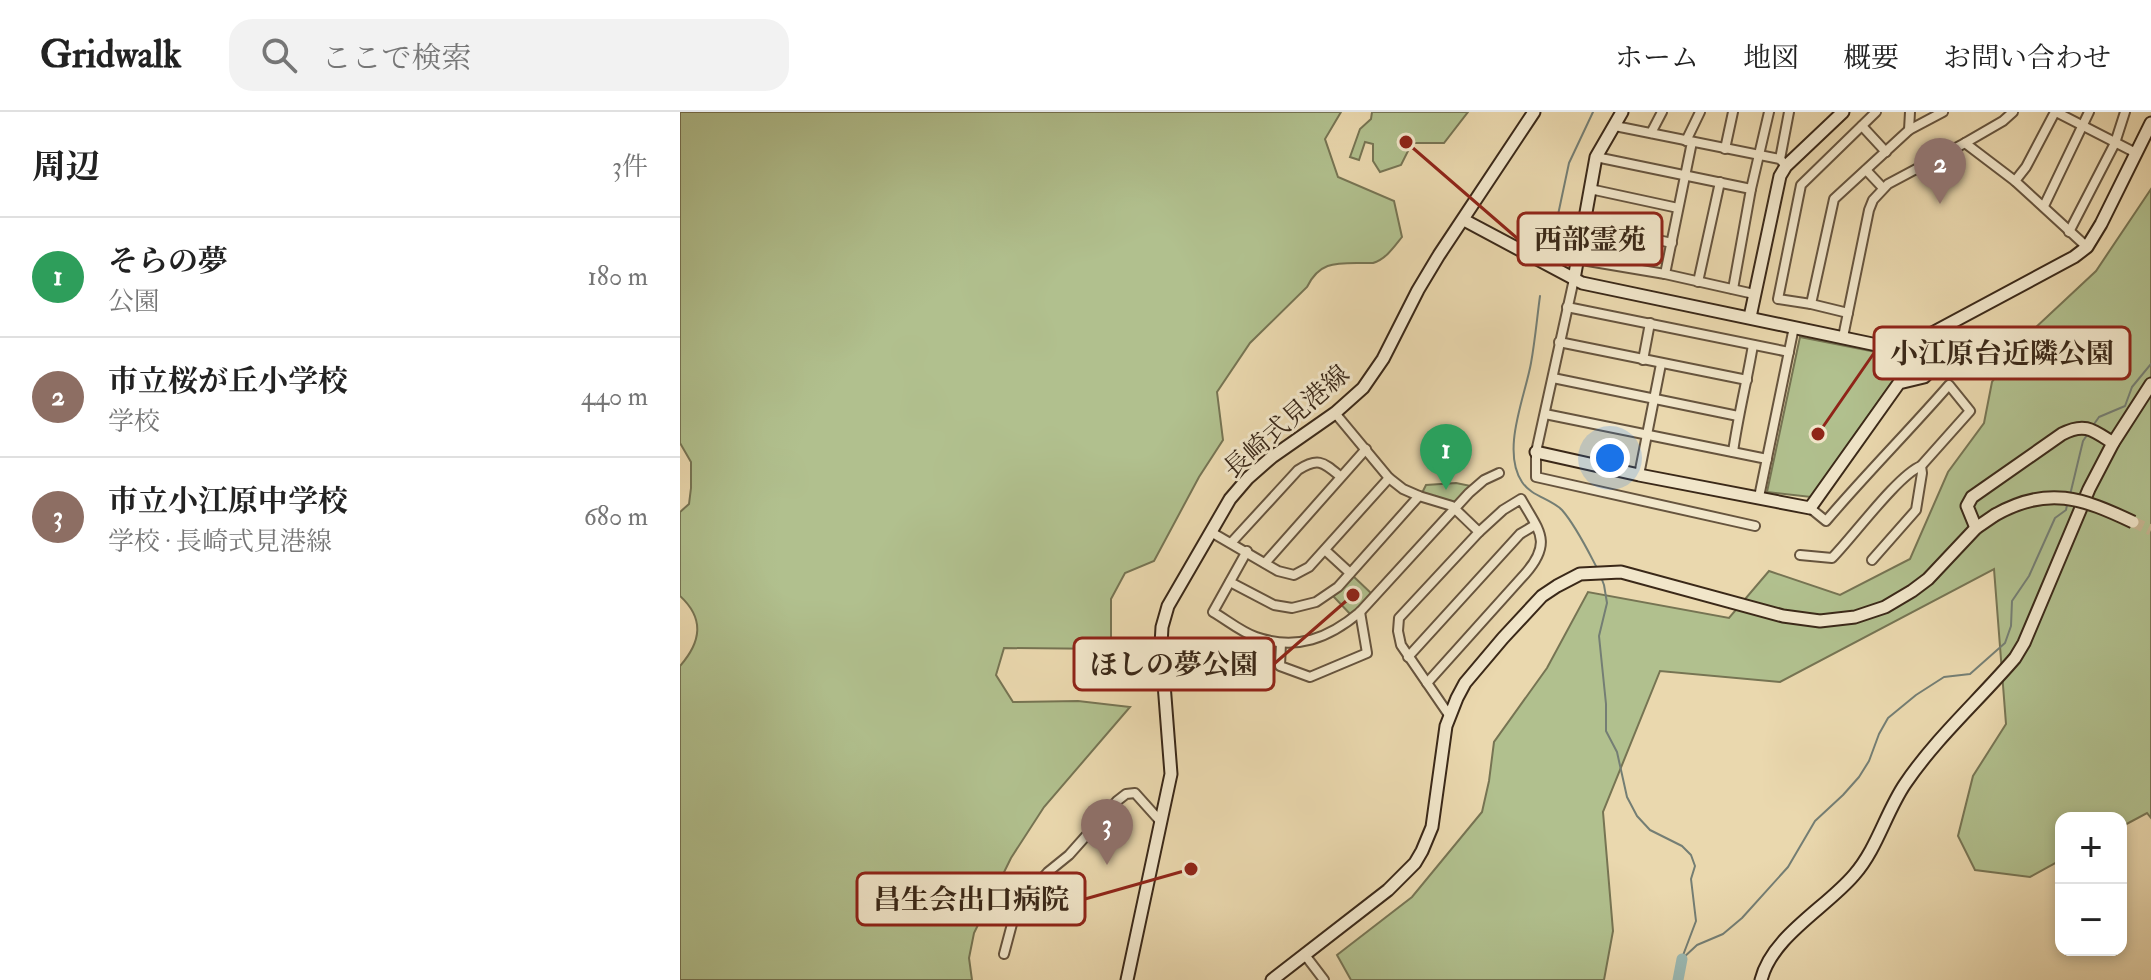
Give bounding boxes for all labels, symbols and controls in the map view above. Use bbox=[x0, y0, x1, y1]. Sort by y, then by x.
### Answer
search box bbox=[229, 19, 789, 91]
text: Gridwalk bbox=[40, 31, 181, 79]
icon: search bbox=[257, 33, 301, 77]
text: ここで検索 bbox=[321, 40, 471, 77]
text: ホーム bbox=[1615, 41, 1699, 76]
text: 地図 bbox=[1743, 41, 1799, 76]
text: 概要 bbox=[1843, 41, 1899, 76]
text: お問い合わせ bbox=[1943, 41, 2111, 76]
pin: 2 bbox=[1914, 138, 1966, 204]
text: 周辺 bbox=[32, 146, 100, 189]
text: 3件 bbox=[612, 151, 648, 183]
callout: 西部霊苑 bbox=[1518, 213, 1662, 265]
text: 西部霊苑 bbox=[1534, 223, 1646, 258]
text: そらの夢 bbox=[108, 243, 228, 280]
text: 1 bbox=[53, 261, 63, 293]
text: 180 m bbox=[588, 261, 648, 293]
text: 公園 bbox=[108, 286, 160, 318]
callout: 小江原台近隣公園 bbox=[1874, 327, 2130, 379]
text: 小江原台近隣公園 bbox=[1890, 337, 2114, 372]
street label: 長崎式見港線 bbox=[1217, 359, 1356, 485]
text: 市立桜が丘小学校 bbox=[108, 363, 348, 400]
text: 2 bbox=[51, 381, 65, 413]
text: 440 m bbox=[581, 381, 648, 413]
text: 学校 bbox=[108, 406, 160, 438]
pin: 1 bbox=[1420, 424, 1472, 490]
your location bbox=[1590, 438, 1630, 478]
text: 市立小江原中学校 bbox=[108, 483, 348, 520]
text: 3 bbox=[53, 501, 63, 533]
text: 680 m bbox=[584, 501, 648, 533]
text: 学校 · 長崎式見港線 bbox=[108, 526, 332, 558]
callout: ほしの夢公園 bbox=[1074, 638, 1274, 690]
text: ほしの夢公園 bbox=[1090, 648, 1258, 683]
pin: 3 bbox=[1081, 799, 1133, 865]
map controls bbox=[2055, 812, 2127, 956]
button: + bbox=[2055, 812, 2127, 884]
callout: 昌生会出口病院 bbox=[857, 873, 1085, 925]
text: 昌生会出口病院 bbox=[873, 883, 1069, 918]
button: − bbox=[2055, 884, 2127, 956]

